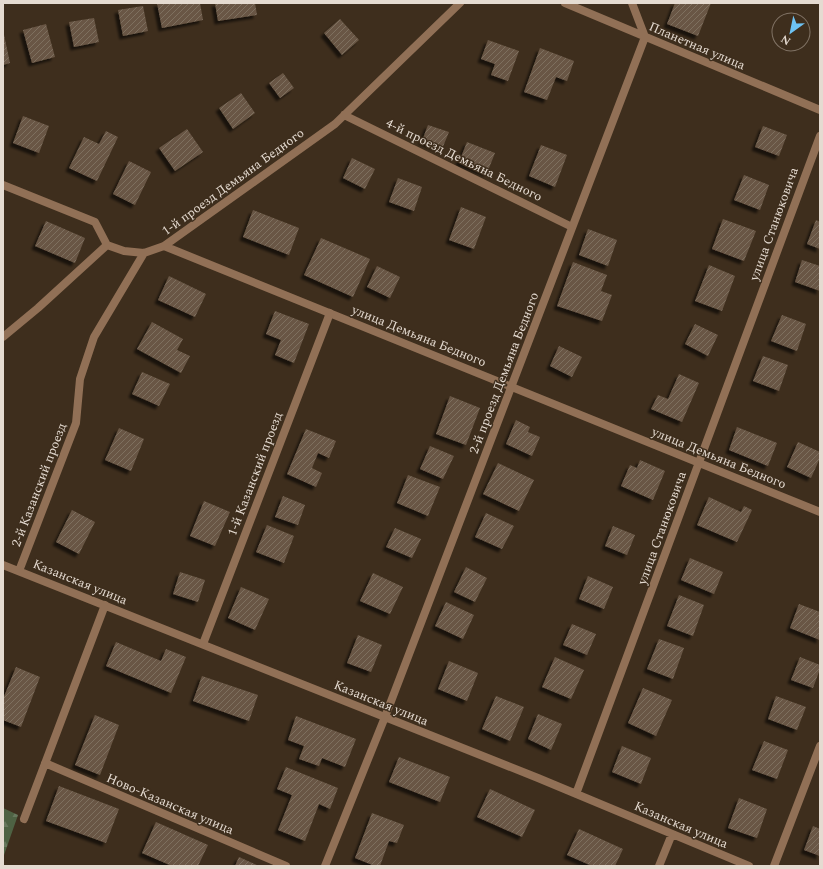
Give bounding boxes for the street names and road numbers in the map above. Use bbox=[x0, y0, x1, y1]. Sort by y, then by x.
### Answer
street label: Планетная улица bbox=[646, 17, 749, 76]
street label: 4-й проезд Демьяна Бедного bbox=[382, 113, 546, 207]
street label: 1-й проезд Демьяна Бедного bbox=[158, 123, 308, 241]
street label: улица Станюковича bbox=[744, 164, 804, 285]
street label: 2-й проезд Демьяна Бедного bbox=[464, 289, 544, 457]
street label: улица Демьяна Бедного bbox=[348, 299, 489, 372]
street label: 1-й Казанский проезд bbox=[222, 409, 288, 539]
street label: 2-й Казанский проезд bbox=[6, 420, 72, 550]
street label: улица Демьяна Бедного bbox=[648, 421, 789, 494]
street label: улица Станюковича bbox=[632, 468, 692, 589]
street label: Казанская улица bbox=[30, 554, 131, 610]
street label: Казанская улица bbox=[331, 675, 432, 731]
street label: Ново-Казанская улица bbox=[103, 768, 237, 840]
street label: Казанская улица bbox=[631, 796, 732, 854]

